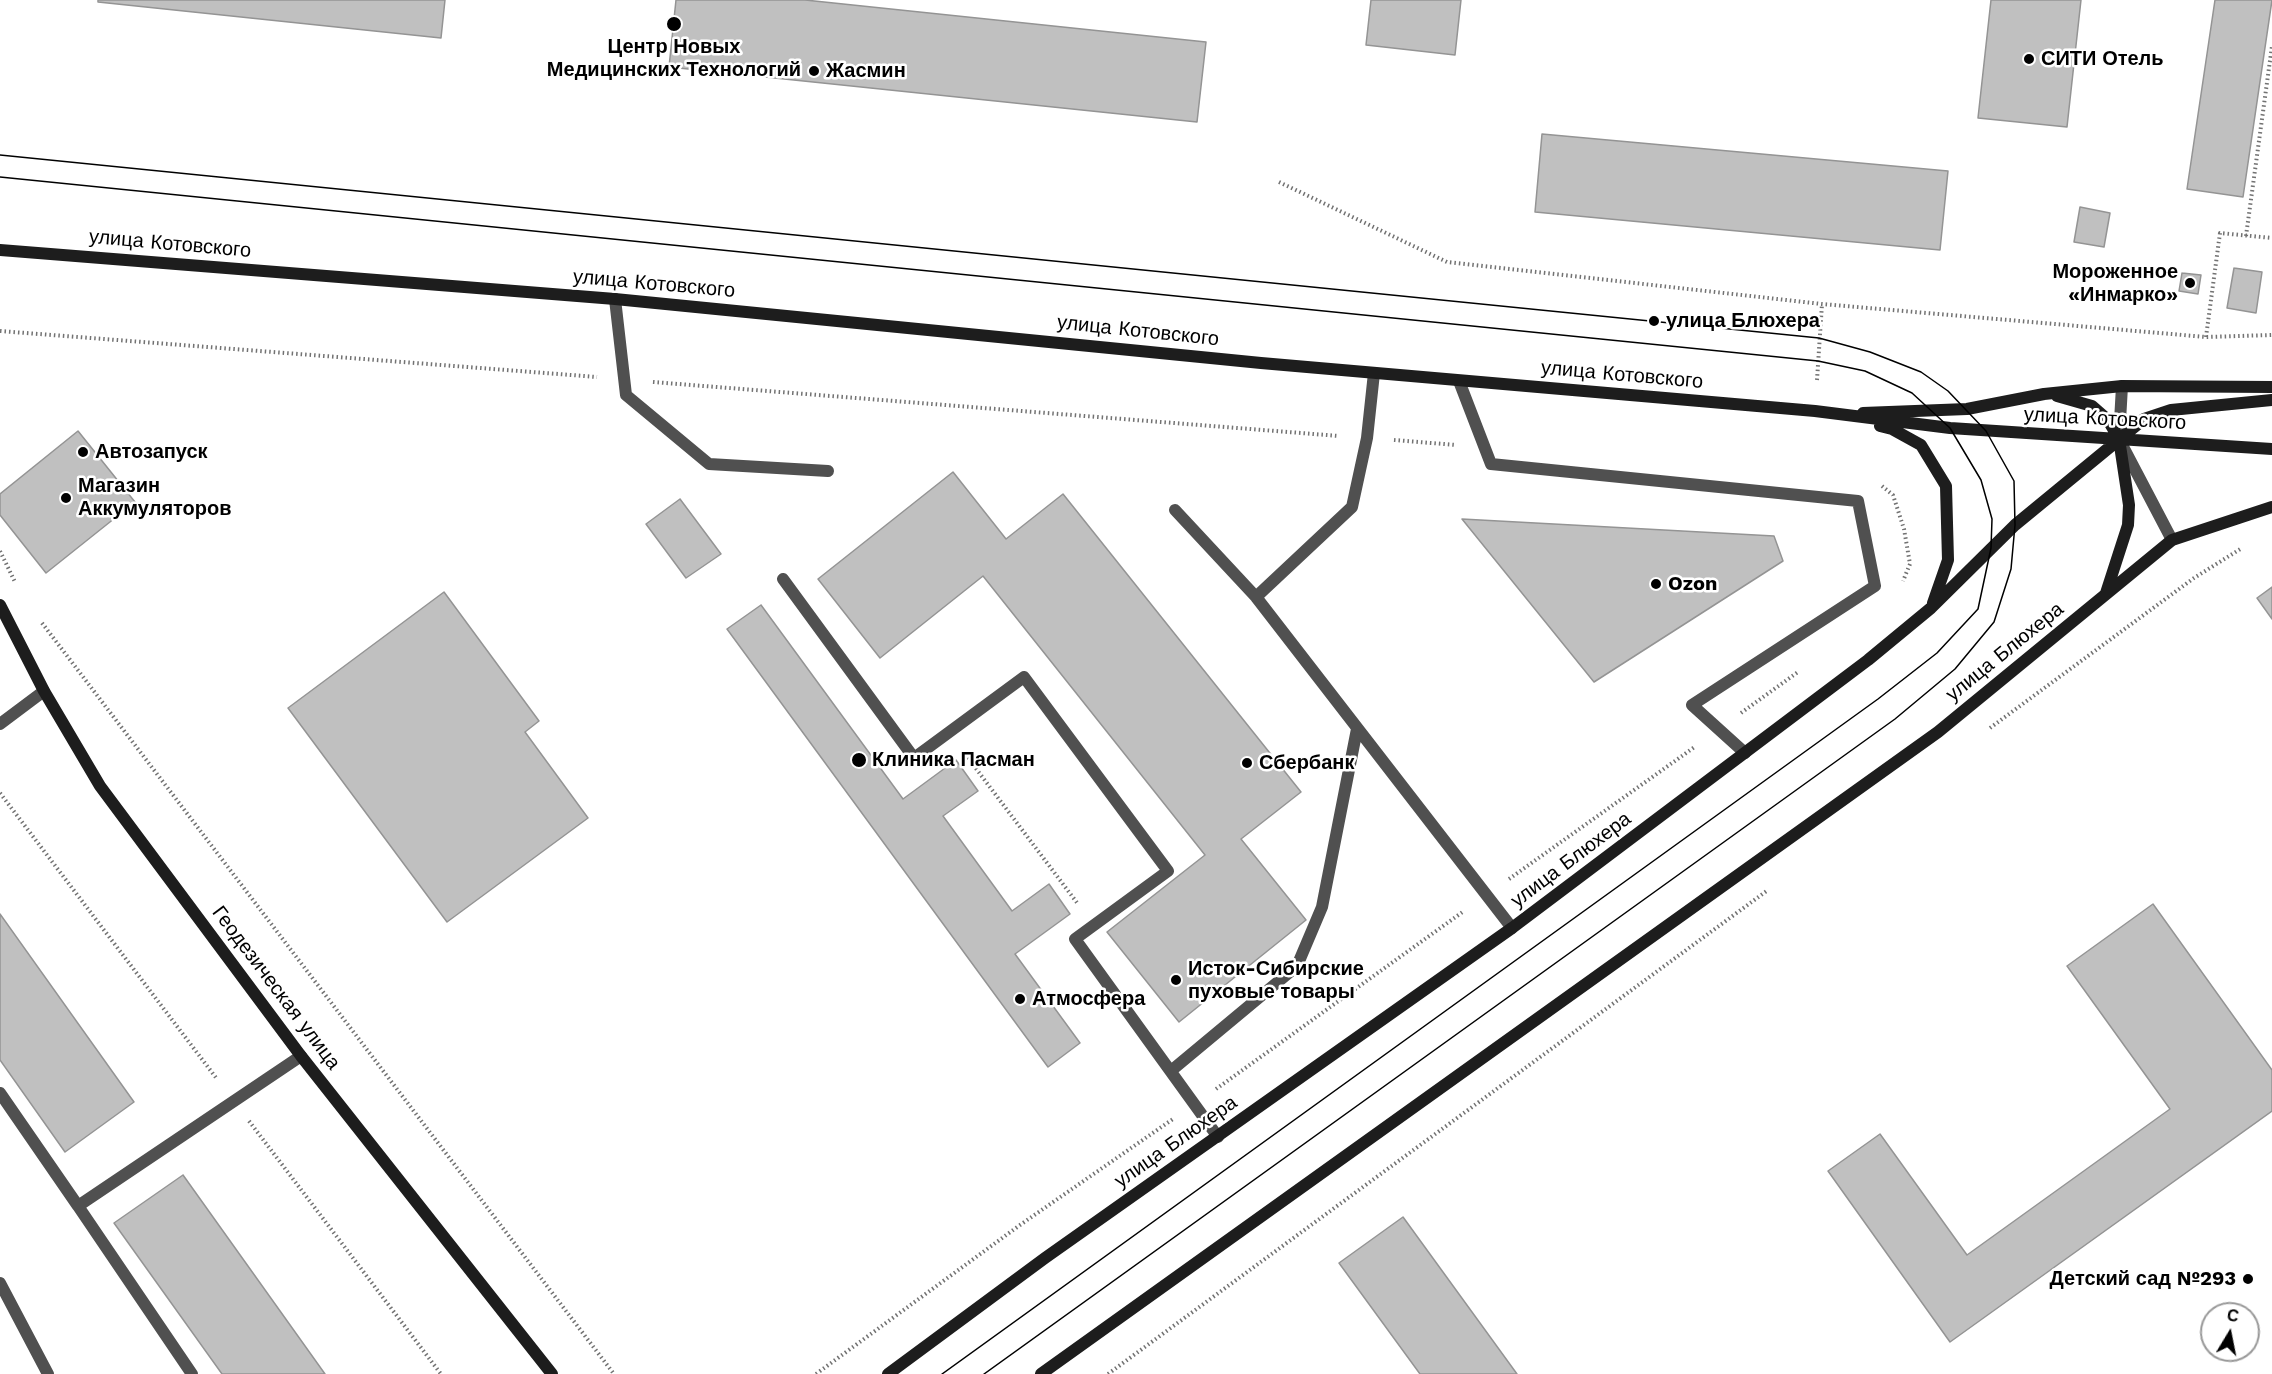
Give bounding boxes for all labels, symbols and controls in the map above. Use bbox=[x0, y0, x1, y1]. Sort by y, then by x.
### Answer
marker: Центр Новых Медицинских Технологий bbox=[665, 15, 683, 33]
place label: Центр Новых Медицинских Технологий bbox=[547, 35, 801, 82]
place label: СИТИ Отель bbox=[2041, 47, 2164, 71]
marker: СИТИ Отель bbox=[2022, 52, 2036, 66]
place label: Жасмин bbox=[826, 59, 906, 83]
marker: Жасмин bbox=[807, 64, 821, 78]
street label: улица Котовского bbox=[88, 225, 252, 263]
place label: Мороженное «Инмарко» bbox=[2052, 260, 2178, 307]
street label: улица Котовского bbox=[572, 265, 736, 303]
marker: Мороженное «Инмарко» bbox=[2183, 276, 2197, 290]
place label: улица Блюхера bbox=[1666, 309, 1820, 333]
street label: улица Котовского bbox=[1056, 311, 1220, 351]
marker: улица Блюхера bbox=[1647, 314, 1661, 328]
street label: улица Котовского bbox=[1540, 356, 1704, 394]
street label: улица Котовского bbox=[2023, 403, 2187, 435]
place label: Автозапуск bbox=[95, 440, 208, 464]
marker: Автозапуск bbox=[76, 445, 90, 459]
place label: Магазин Аккумуляторов bbox=[78, 474, 232, 521]
marker: Магазин Аккумуляторов bbox=[59, 491, 73, 505]
place label: Ozon bbox=[1668, 572, 1717, 596]
marker: Ozon bbox=[1649, 577, 1663, 591]
street label: улица Блюхера bbox=[1941, 597, 2069, 707]
place label: Клиника Пасман bbox=[872, 748, 1035, 772]
marker: Клиника Пасман bbox=[850, 751, 868, 769]
place label: Сбербанк bbox=[1259, 751, 1354, 775]
marker: Сбербанк bbox=[1240, 756, 1254, 770]
street label: улица Блюхера bbox=[1506, 807, 1636, 913]
street label: Геодезическая улица bbox=[207, 902, 345, 1074]
place label: Исток-Сибирские пуховые товары bbox=[1188, 957, 1364, 1004]
marker: Исток-Сибирские пуховые товары bbox=[1169, 973, 1183, 987]
place label: Атмосфера bbox=[1032, 987, 1145, 1011]
marker: Атмосфера bbox=[1013, 992, 1027, 1006]
street label: улица Блюхера bbox=[1110, 1091, 1242, 1193]
place label: Детский сад №293 bbox=[2050, 1267, 2236, 1291]
marker: Детский сад №293 bbox=[2241, 1272, 2255, 1286]
north arrow bbox=[2200, 1302, 2260, 1362]
text: С bbox=[2226, 1305, 2240, 1326]

